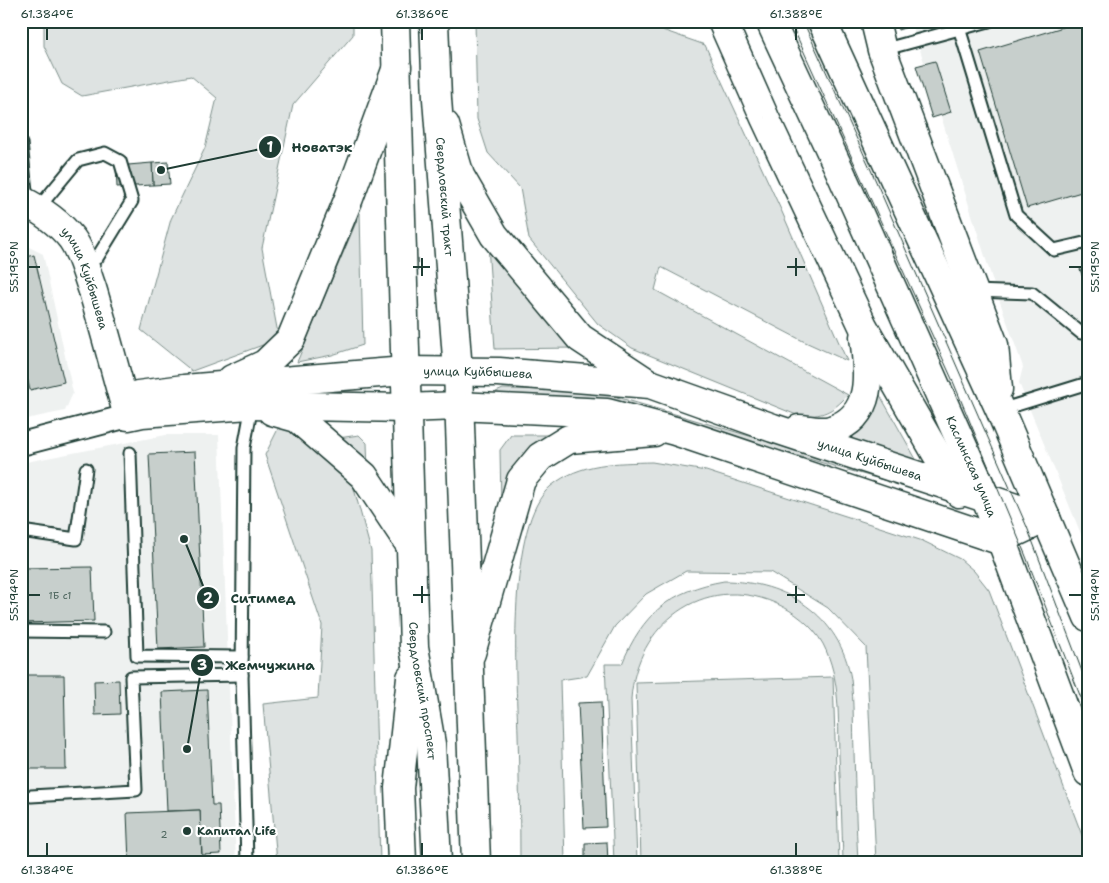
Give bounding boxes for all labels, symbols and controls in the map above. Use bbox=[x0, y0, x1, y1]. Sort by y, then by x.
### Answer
text: 61.384°E bbox=[21, 6, 73, 22]
text: 61.386°E bbox=[395, 6, 449, 22]
text: 61.388°E bbox=[769, 6, 823, 22]
callout: Новатэк bbox=[257, 132, 363, 161]
street label: Свердловский тракт bbox=[432, 136, 457, 258]
text: 1 bbox=[267, 137, 274, 157]
text: Новатэк bbox=[292, 138, 353, 156]
street label: улица Куйбышева bbox=[57, 223, 112, 332]
text: 55.195°N bbox=[6, 241, 22, 293]
text: 55.195°N bbox=[1087, 241, 1103, 293]
street label: улица Куйбышева bbox=[423, 363, 534, 383]
street label: Каслинская улица bbox=[942, 413, 1000, 520]
street label: улица Куйбышева bbox=[815, 435, 925, 485]
text: 55.194°N bbox=[6, 569, 22, 621]
text: 55.194°N bbox=[1087, 569, 1103, 621]
callout: Ситимед bbox=[195, 584, 305, 613]
text: 2 bbox=[203, 588, 214, 608]
house number: 1Б с1 bbox=[49, 589, 71, 602]
text: Ситимед bbox=[231, 589, 296, 607]
street label: Свердловский проспект bbox=[405, 622, 440, 761]
callout: Жемчужина bbox=[190, 650, 324, 679]
text: 3 bbox=[197, 655, 207, 675]
text: Жемчужина bbox=[225, 656, 315, 674]
place label: Капитал Life bbox=[197, 823, 276, 839]
marker: Капитал Life bbox=[181, 825, 193, 837]
house number: 2 bbox=[161, 828, 168, 841]
text: 61.384°E bbox=[21, 862, 73, 878]
text: 61.386°E bbox=[395, 862, 449, 878]
text: 61.388°E bbox=[769, 862, 823, 878]

